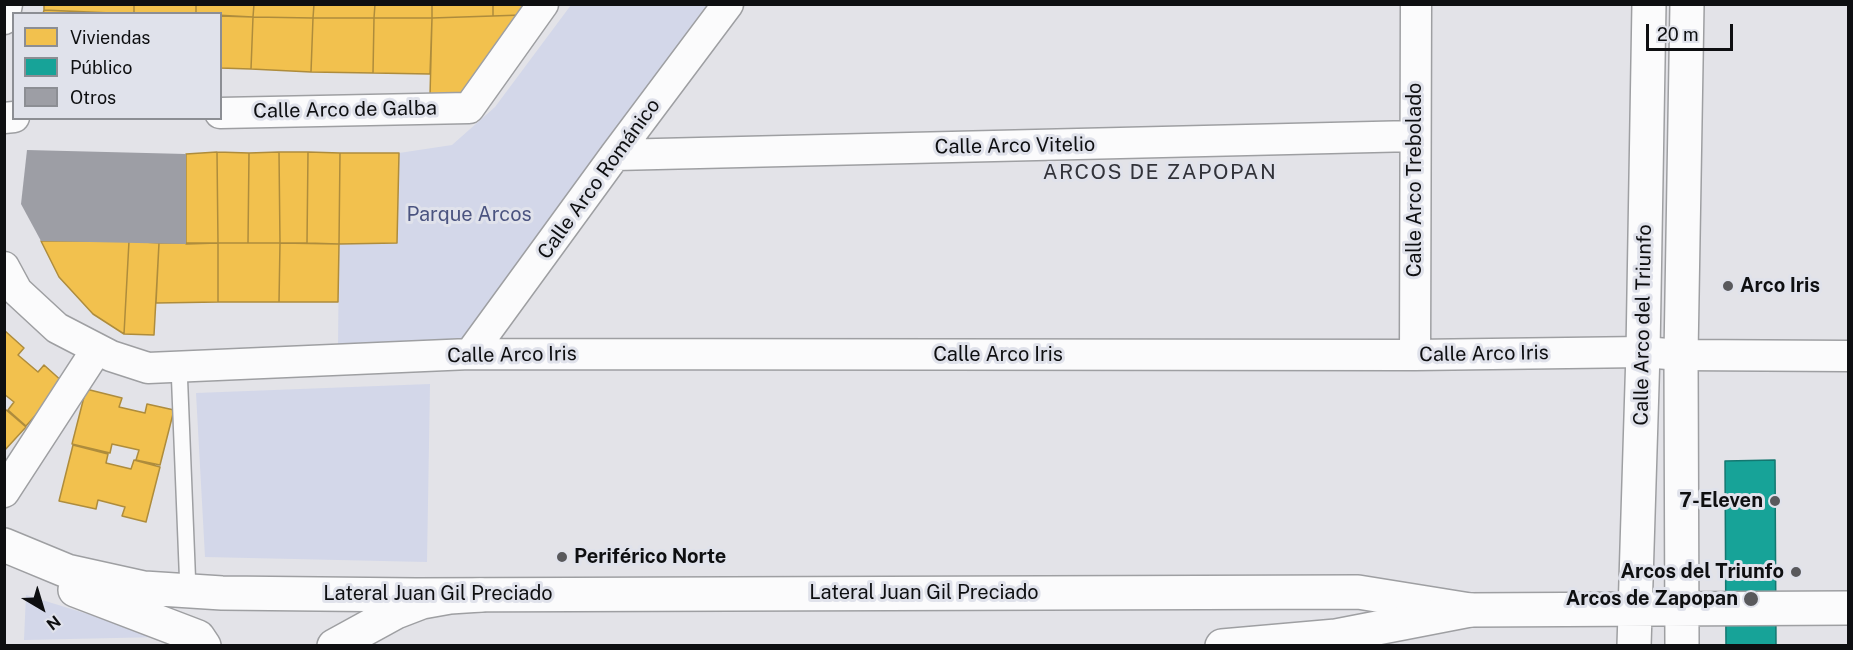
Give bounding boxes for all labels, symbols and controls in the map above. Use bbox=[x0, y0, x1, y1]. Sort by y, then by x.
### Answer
legend bbox=[12, 12, 222, 120]
scale bar bbox=[1649, 12, 1736, 50]
text: 20 m bbox=[1657, 24, 1699, 45]
text: Viviendas bbox=[70, 27, 150, 48]
text: Público bbox=[70, 57, 132, 78]
street label: Calle Arco Trebolado bbox=[1403, 83, 1427, 277]
text: Otros bbox=[70, 87, 116, 108]
street label: Calle Arco Románico bbox=[533, 94, 665, 264]
street label: Calle Arco de Galba bbox=[253, 96, 437, 124]
street label: Calle Arco Vitelio bbox=[935, 133, 1095, 159]
district label: ARCOS DE ZAPOPAN bbox=[1043, 160, 1277, 186]
park label: Parque Arcos bbox=[407, 203, 531, 227]
street label: Calle Arco del Triunfo bbox=[1629, 224, 1657, 426]
place label: Arco Iris bbox=[1740, 274, 1820, 298]
marker: Arco Iris bbox=[1721, 279, 1735, 293]
street label: Calle Arco Iris bbox=[1419, 341, 1549, 367]
street label: Calle Arco Iris bbox=[447, 342, 577, 368]
street label: Calle Arco Iris bbox=[933, 343, 1063, 367]
place label: 7-Eleven bbox=[1679, 489, 1763, 513]
marker: 7-Eleven bbox=[1768, 494, 1782, 508]
place label: Periférico Norte bbox=[574, 545, 726, 569]
marker: Periférico Norte bbox=[555, 550, 569, 564]
place label: Arcos del Triunfo bbox=[1620, 560, 1784, 584]
marker: Arcos del Triunfo bbox=[1789, 565, 1803, 579]
north arrow bbox=[12, 578, 72, 638]
street label: Lateral Juan Gil Preciado bbox=[809, 581, 1039, 605]
street label: Lateral Juan Gil Preciado bbox=[323, 582, 553, 606]
place label: Arcos de Zapopan bbox=[1566, 587, 1738, 611]
marker: Arcos de Zapopan bbox=[1742, 590, 1760, 608]
text: N bbox=[43, 611, 64, 634]

